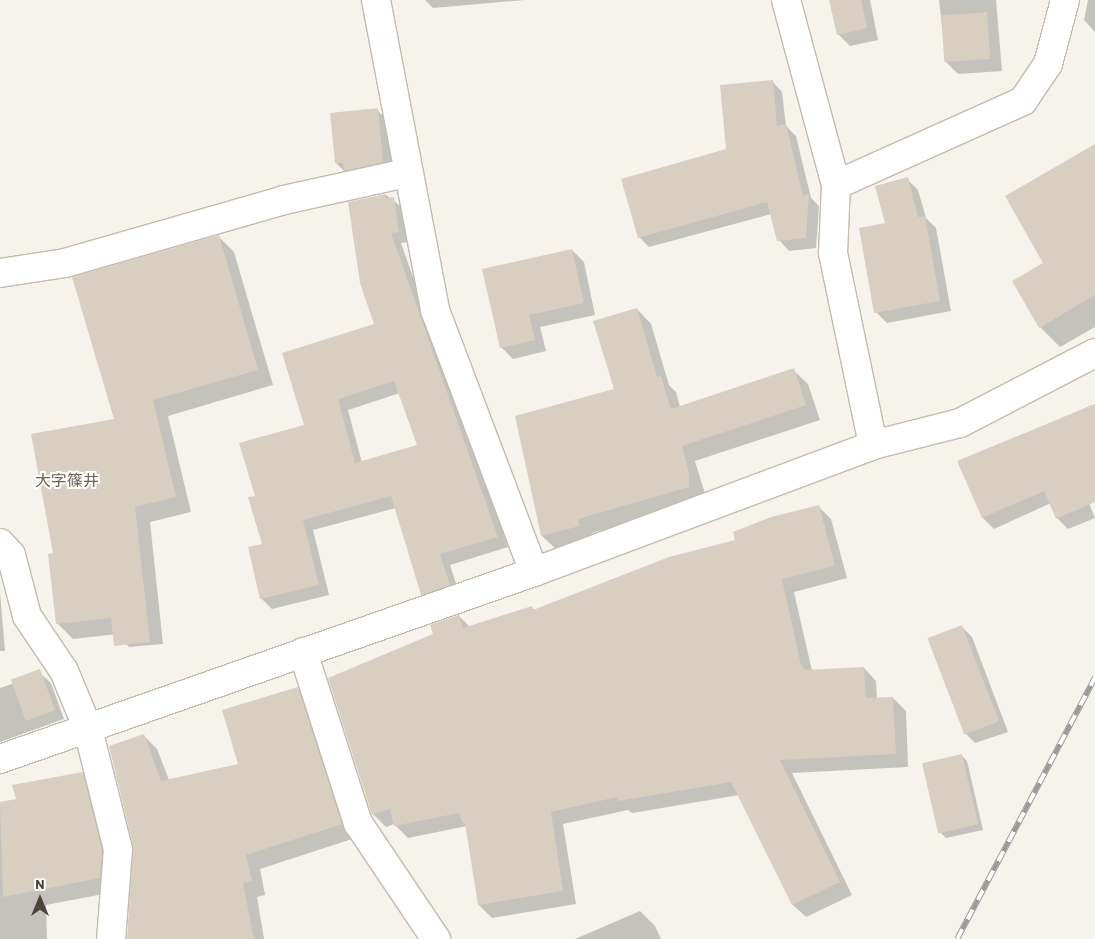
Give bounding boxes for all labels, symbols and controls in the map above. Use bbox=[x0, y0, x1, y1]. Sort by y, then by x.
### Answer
district label: 大字篠井 bbox=[35, 470, 99, 490]
north arrow bbox=[15, 874, 65, 924]
text: N bbox=[35, 875, 45, 892]

